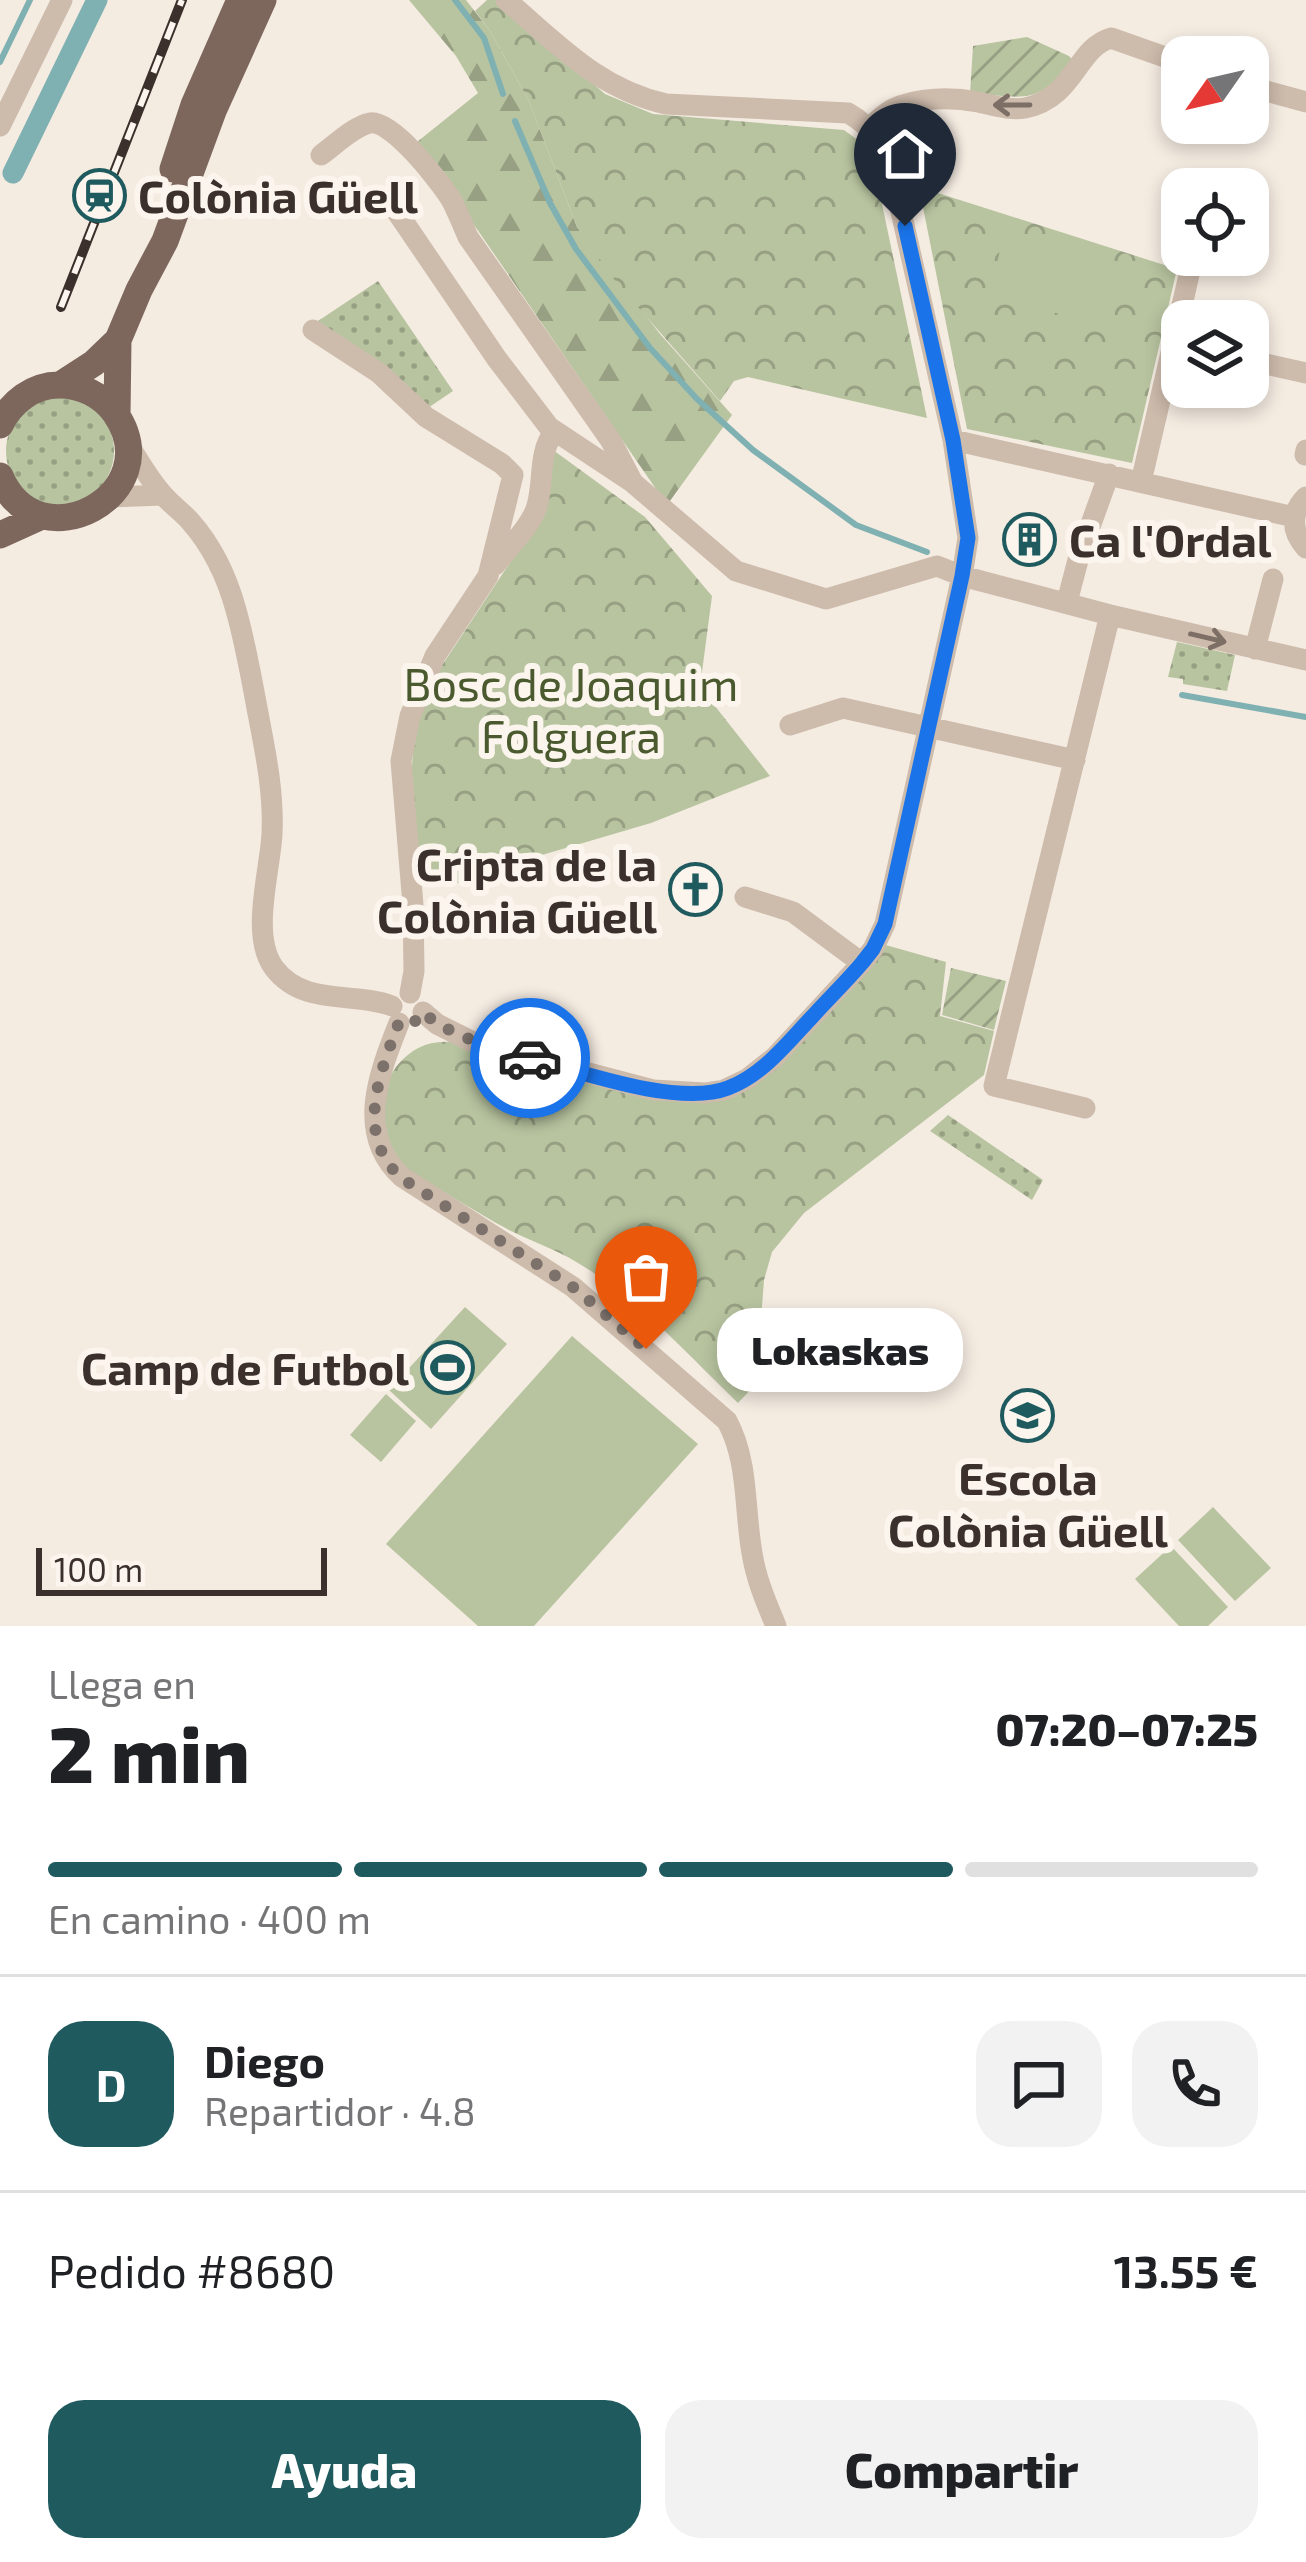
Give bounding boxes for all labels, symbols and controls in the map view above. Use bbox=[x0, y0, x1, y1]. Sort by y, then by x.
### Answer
north arrow bbox=[1161, 36, 1269, 144]
map controls bbox=[1161, 36, 1269, 408]
one-way arrow bbox=[993, 94, 1032, 117]
pin bbox=[854, 103, 956, 226]
icon: home bbox=[872, 121, 938, 187]
station icon: Colònia Güell bbox=[71, 167, 127, 223]
place label: Colònia Güell bbox=[138, 168, 418, 222]
button: locate bbox=[1161, 168, 1269, 276]
button: layers bbox=[1161, 300, 1269, 408]
building icon: Ca l'Ordal bbox=[1002, 511, 1058, 567]
place label: Ca l'Ordal bbox=[1069, 512, 1272, 566]
one-way arrow bbox=[1188, 627, 1226, 650]
park label: Bosc de Joaquim Folguera bbox=[404, 656, 738, 762]
place label: Cripta de la Colònia Güell bbox=[377, 836, 657, 942]
church icon: Cripta de la Colònia Güell bbox=[668, 861, 724, 917]
courier bbox=[470, 998, 590, 1118]
icon: car bbox=[497, 1025, 563, 1091]
pin bbox=[595, 1226, 697, 1349]
icon: bag bbox=[613, 1244, 679, 1310]
callout: Lokaskas bbox=[718, 1307, 964, 1391]
text: Lokaskas bbox=[751, 1326, 929, 1373]
sports icon: Camp de Futbol bbox=[420, 1339, 476, 1395]
place label: Camp de Futbol bbox=[81, 1340, 409, 1394]
school or university icon: Escola Colònia Güell bbox=[1000, 1388, 1056, 1444]
place label: Escola Colònia Güell bbox=[888, 1450, 1168, 1556]
scale bar bbox=[36, 1542, 327, 1595]
text: 100 m bbox=[54, 1549, 143, 1589]
text: Llega en bbox=[48, 1660, 196, 1707]
text: 07:20–07:25 bbox=[996, 1701, 1258, 1755]
text: 2 min bbox=[48, 1705, 250, 1799]
text: En camino · 400 m bbox=[48, 1895, 371, 1942]
button: chat bbox=[976, 2021, 1102, 2147]
button: phone bbox=[1132, 2021, 1258, 2147]
text: Diego bbox=[204, 2033, 325, 2087]
text: D bbox=[96, 2057, 126, 2111]
text: Repartidor · 4.8 bbox=[204, 2087, 476, 2134]
text: Pedido #8680 bbox=[48, 2243, 335, 2297]
text: 13.55 € bbox=[1114, 2243, 1258, 2297]
button: Ayuda bbox=[48, 2400, 641, 2538]
button: Compartir bbox=[665, 2400, 1258, 2538]

